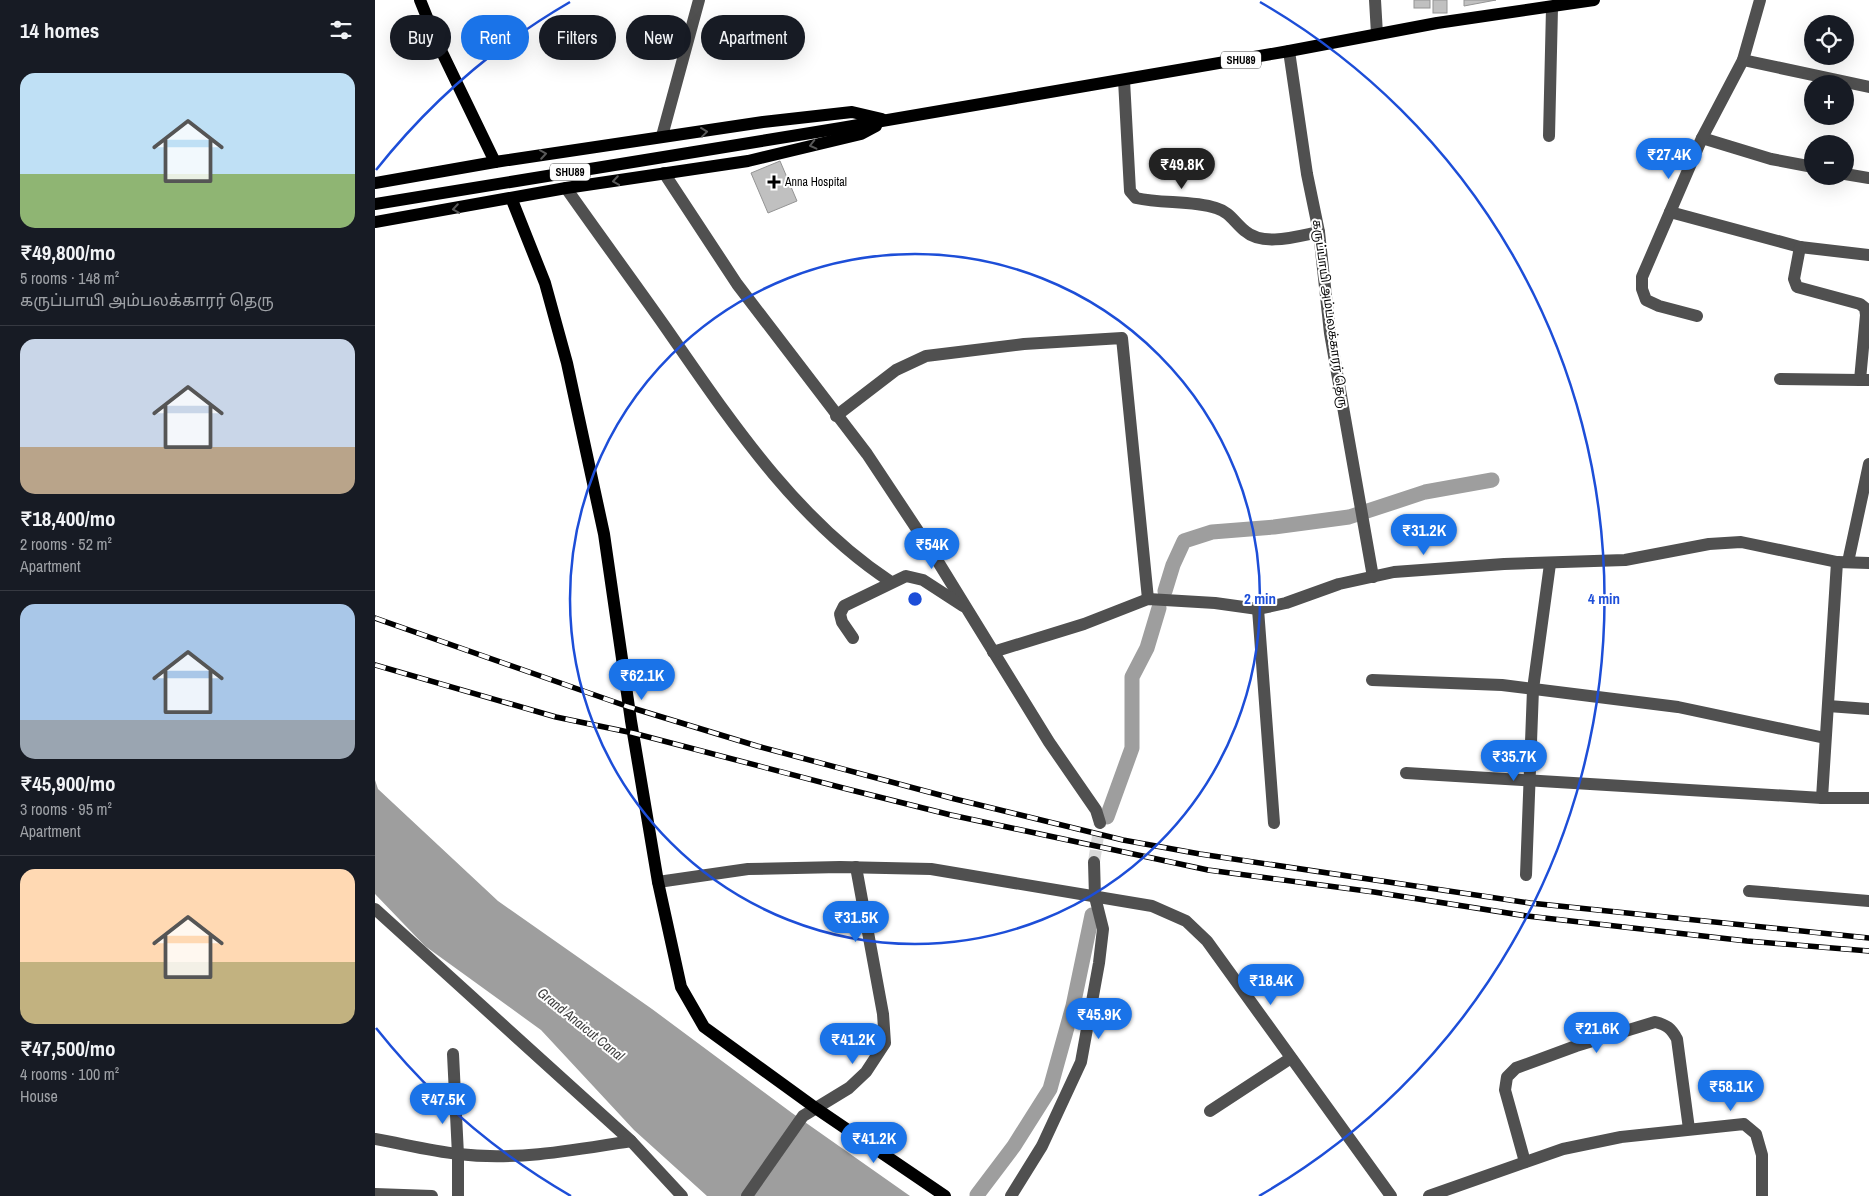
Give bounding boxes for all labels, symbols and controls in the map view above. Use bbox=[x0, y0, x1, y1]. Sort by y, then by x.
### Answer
chip: Buy bbox=[390, 15, 451, 60]
chip: Rent bbox=[461, 15, 529, 60]
chip: Filters bbox=[539, 15, 616, 60]
chip: New bbox=[626, 15, 691, 60]
chip: Apartment bbox=[701, 15, 805, 60]
map controls bbox=[1804, 15, 1854, 185]
button: locate bbox=[1804, 15, 1854, 65]
text: 14 homes bbox=[20, 16, 99, 45]
icon: filters bbox=[327, 16, 355, 44]
road number: SHU89 bbox=[1221, 52, 1261, 68]
button: + bbox=[1804, 75, 1854, 125]
icon: home bbox=[143, 106, 233, 196]
one-way arrow bbox=[700, 127, 708, 138]
button: − bbox=[1804, 135, 1854, 185]
pin: ₹27.4K bbox=[1628, 138, 1710, 180]
one-way arrow bbox=[809, 139, 818, 150]
text: ₹27.4K bbox=[1647, 143, 1691, 165]
pin: ₹49.8K bbox=[1141, 148, 1223, 190]
one-way arrow bbox=[539, 150, 547, 160]
text: ₹49.8K bbox=[1160, 153, 1204, 175]
road number: SHU89 bbox=[550, 163, 590, 180]
place label: Anna Hospital bbox=[784, 174, 847, 190]
one-way arrow bbox=[612, 175, 621, 185]
marker: Anna Hospital bbox=[767, 175, 781, 189]
one-way arrow bbox=[452, 203, 461, 213]
street label: கருப்பாயி அம்பலக்காரர் தெரு bbox=[1309, 219, 1351, 410]
text: ₹49,800/mo bbox=[20, 238, 115, 267]
text: 5 rooms · 148 m² bbox=[20, 267, 119, 289]
text: கருப்பாயி அம்பலக்காரர் தெரு bbox=[20, 289, 274, 311]
icon: home bbox=[143, 372, 233, 462]
text: ₹18,400/mo bbox=[20, 504, 115, 533]
pin: ₹31.2K bbox=[1383, 514, 1465, 556]
text: ₹31.2K bbox=[1402, 519, 1446, 541]
pin: ₹54K bbox=[902, 528, 962, 570]
text: 2 rooms · 52 m² bbox=[20, 533, 112, 555]
text: ₹54K bbox=[915, 533, 949, 555]
text: Apartment bbox=[20, 555, 81, 577]
text: 2 min bbox=[1244, 588, 1276, 609]
text: 4 min bbox=[1588, 588, 1620, 609]
centre of rings bbox=[906, 590, 924, 608]
icon: home bbox=[143, 637, 233, 727]
pin: ₹62.1K bbox=[601, 658, 683, 701]
text: ₹62.1K bbox=[620, 664, 664, 686]
pin: ₹35.7K bbox=[1473, 740, 1555, 782]
text: ₹35.7K bbox=[1492, 745, 1536, 767]
text: ₹45,900/mo bbox=[20, 769, 115, 798]
text: 3 rooms · 95 m² bbox=[20, 798, 112, 820]
text: Apartment bbox=[20, 820, 81, 842]
pin: ₹31.5K bbox=[815, 900, 897, 943]
icon: home bbox=[143, 902, 233, 992]
text: ₹31.5K bbox=[834, 906, 878, 928]
pin: ₹18.4K bbox=[1230, 964, 1312, 1006]
text: ₹18.4K bbox=[1249, 969, 1293, 991]
water label: Grand Anaicut Canal bbox=[534, 984, 628, 1065]
pin: ₹45.9K bbox=[1058, 998, 1140, 1040]
text: ₹45.9K bbox=[1077, 1003, 1121, 1025]
pin: ₹21.6K bbox=[1556, 1012, 1638, 1054]
text: ₹21.6K bbox=[1575, 1017, 1619, 1039]
pin: ₹41.2K bbox=[812, 1022, 894, 1065]
text: ₹41.2K bbox=[831, 1028, 875, 1050]
text: ₹47,500/mo bbox=[20, 1034, 115, 1063]
text: 4 rooms · 100 m² bbox=[20, 1063, 119, 1085]
pin: ₹58.1K bbox=[1690, 1070, 1772, 1112]
text: ₹58.1K bbox=[1709, 1075, 1753, 1097]
pin: ₹47.5K bbox=[402, 1082, 484, 1125]
text: House bbox=[20, 1085, 58, 1107]
text: ₹47.5K bbox=[421, 1088, 465, 1110]
pin: ₹41.2K bbox=[833, 1122, 915, 1164]
text: ₹41.2K bbox=[852, 1127, 896, 1149]

